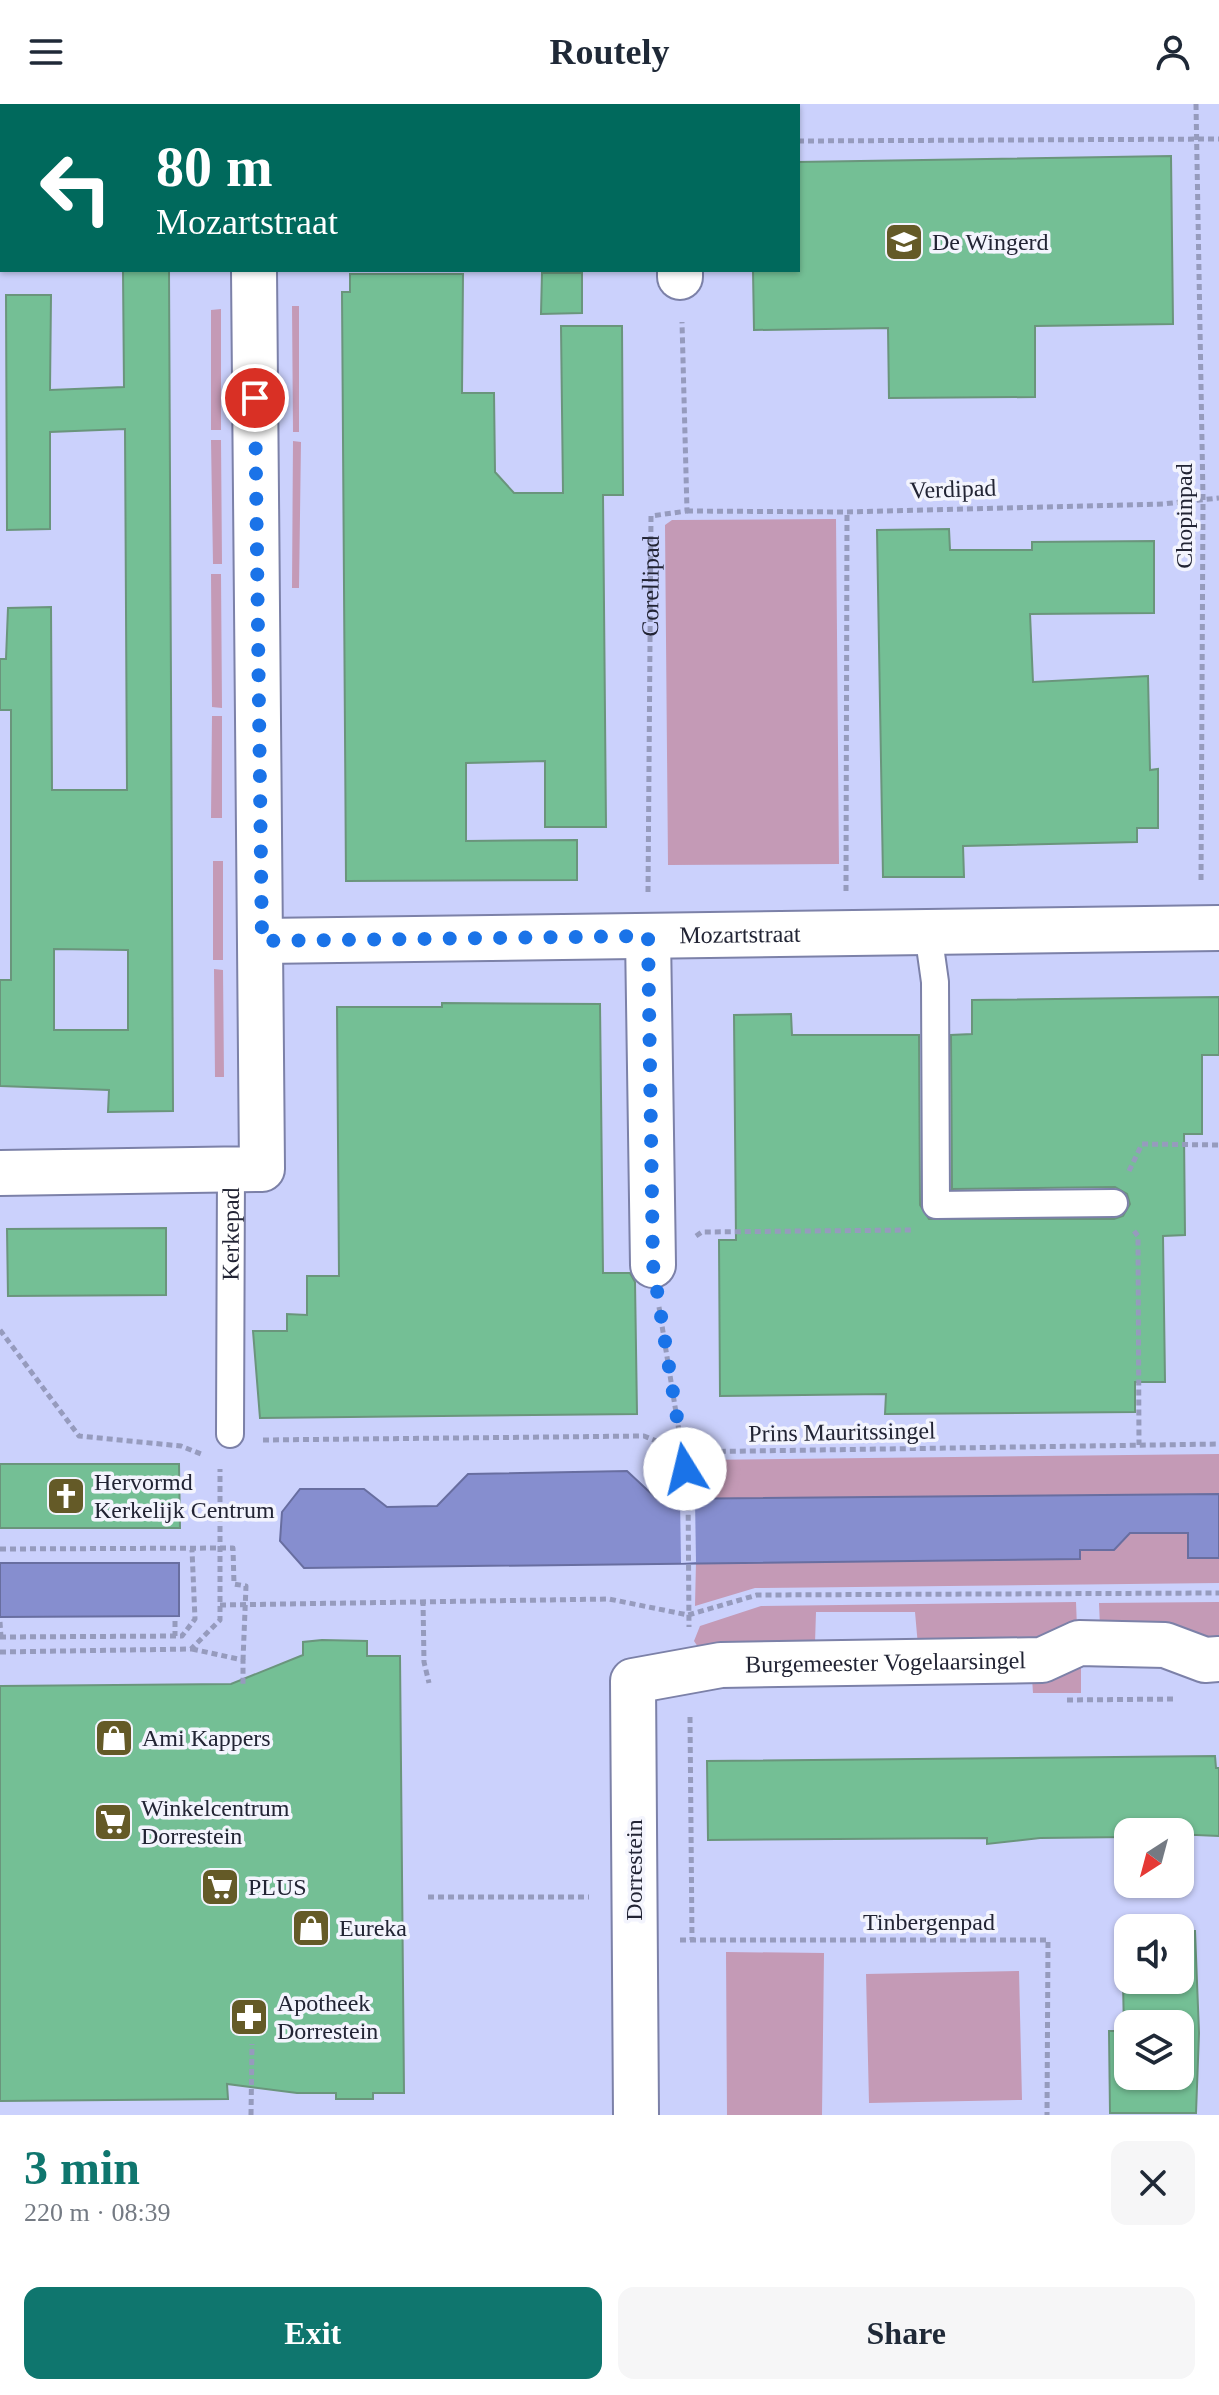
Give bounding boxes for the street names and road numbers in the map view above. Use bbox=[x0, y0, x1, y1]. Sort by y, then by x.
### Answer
street label: Chopinpad bbox=[1171, 463, 1197, 569]
street label: Verdipad bbox=[909, 474, 997, 504]
street label: Corellipad bbox=[637, 535, 664, 637]
street label: Mozartstraat bbox=[679, 921, 801, 948]
street label: Kerkepad bbox=[218, 1187, 244, 1281]
street label: Prins Mauritssingel bbox=[748, 1417, 936, 1447]
street label: Burgemeester Vogelaarsingel bbox=[745, 1647, 1026, 1678]
street label: Dorrestein bbox=[621, 1819, 647, 1921]
street label: Tinbergenpad bbox=[863, 1909, 995, 1935]

